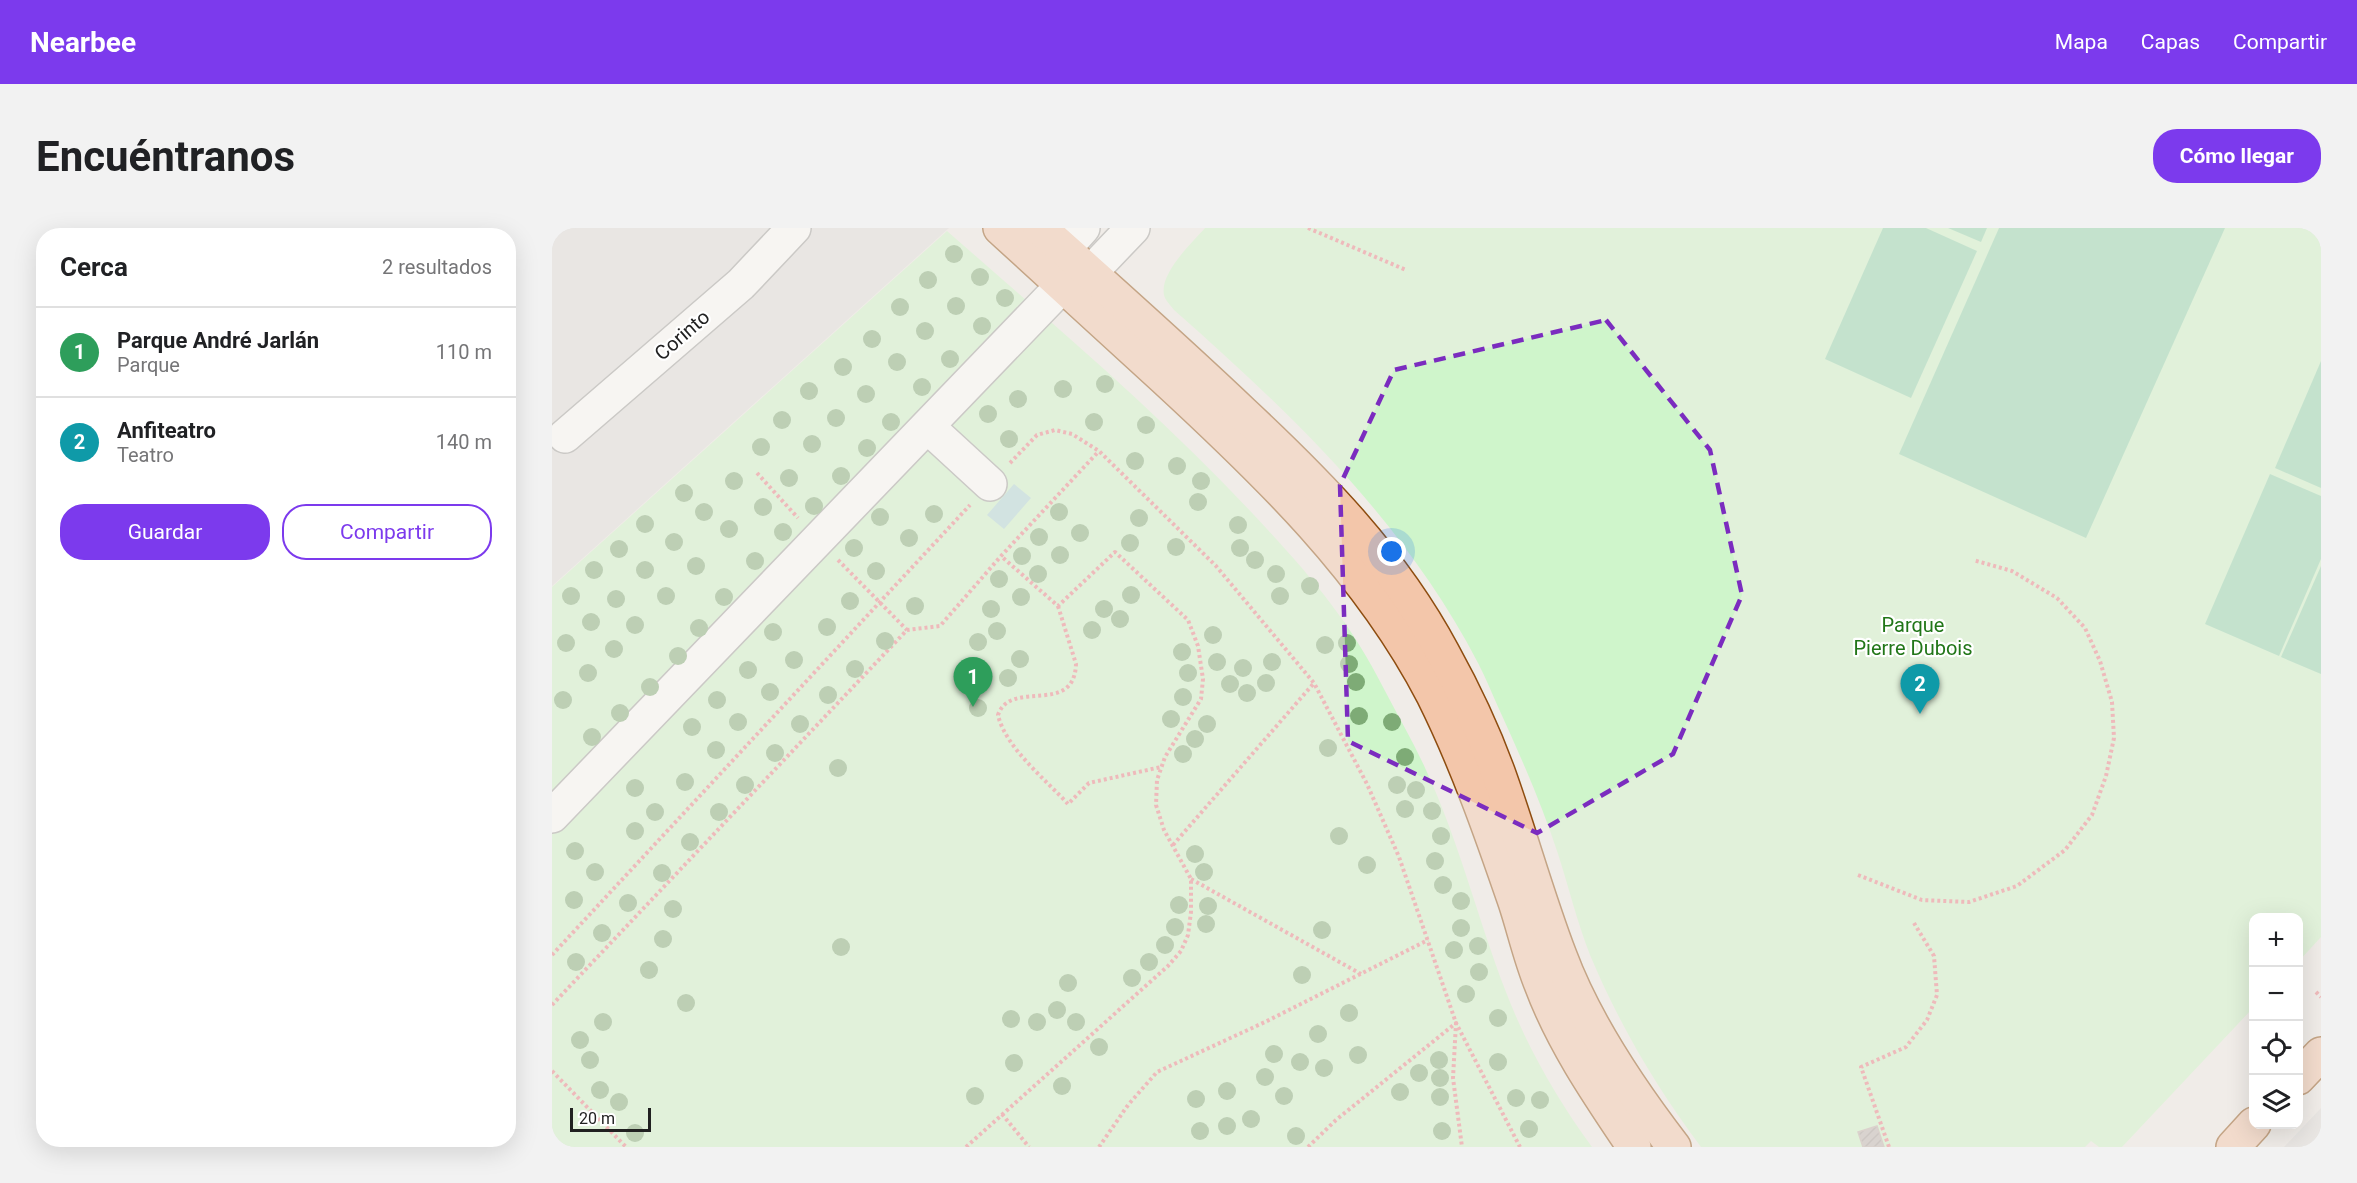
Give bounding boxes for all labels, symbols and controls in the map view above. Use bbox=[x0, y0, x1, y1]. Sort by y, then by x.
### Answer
text: Nearbee bbox=[30, 26, 136, 59]
text: Mapa bbox=[2055, 30, 2108, 54]
text: Capas bbox=[2141, 30, 2200, 54]
text: Compartir bbox=[2233, 30, 2327, 54]
button: Cómo llegar bbox=[2153, 129, 2321, 183]
text: Encuéntranos bbox=[36, 132, 295, 181]
text: Cerca bbox=[60, 252, 128, 282]
text: 2 resultados bbox=[382, 255, 492, 279]
street label: Corinto bbox=[650, 305, 714, 365]
text: Parque André Jarlán bbox=[117, 328, 319, 353]
text: 1 bbox=[74, 340, 85, 364]
text: 110 m bbox=[436, 340, 492, 364]
text: Parque bbox=[117, 353, 180, 377]
text: Anfiteatro bbox=[117, 418, 216, 443]
text: 2 bbox=[74, 430, 85, 454]
text: 140 m bbox=[436, 430, 492, 454]
text: Teatro bbox=[117, 443, 174, 467]
button: Guardar bbox=[60, 504, 270, 560]
button: Compartir bbox=[282, 504, 492, 560]
your location bbox=[1377, 537, 1406, 566]
park label: Parque Pierre Dubois bbox=[1854, 613, 1973, 660]
pin: 1 bbox=[954, 658, 992, 707]
pin: 2 bbox=[1900, 664, 1940, 714]
map controls bbox=[2249, 913, 2303, 1129]
button: + bbox=[2249, 913, 2303, 967]
button: − bbox=[2249, 967, 2303, 1021]
button: locate bbox=[2249, 1021, 2303, 1075]
button: layers bbox=[2249, 1075, 2303, 1129]
scale bar bbox=[570, 1105, 651, 1132]
text: 20 m bbox=[579, 1109, 615, 1128]

